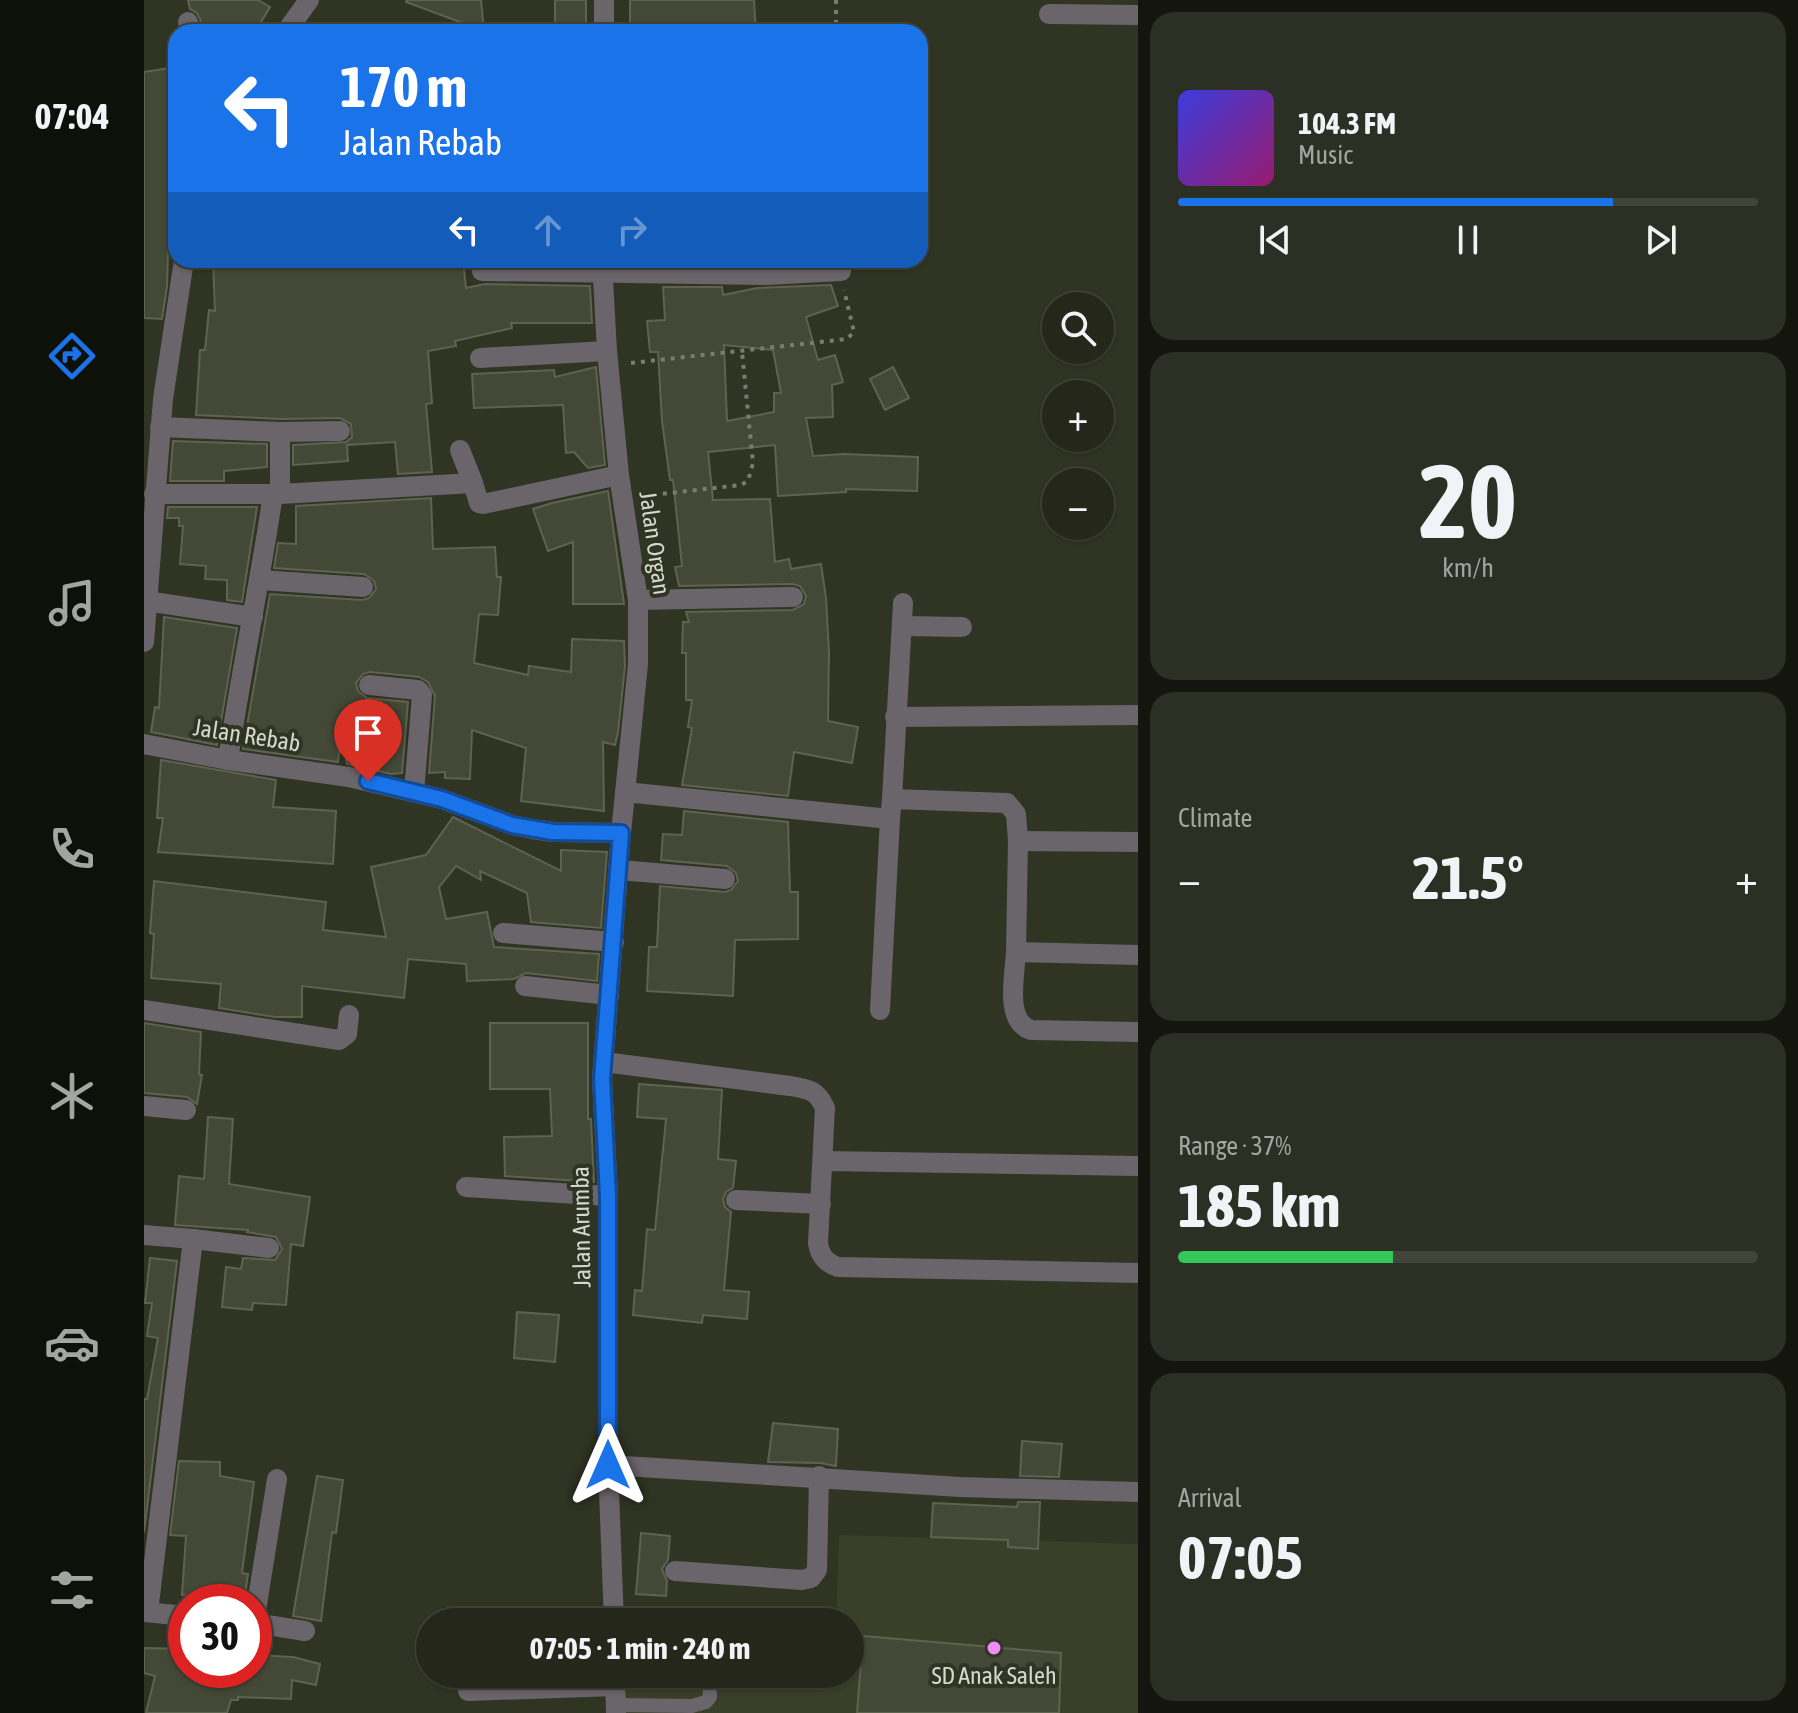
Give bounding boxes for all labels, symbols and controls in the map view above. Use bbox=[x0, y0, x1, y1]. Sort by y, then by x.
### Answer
text: 170 m bbox=[340, 55, 467, 119]
icon: left bbox=[208, 56, 312, 160]
text: 07:04 bbox=[35, 95, 109, 137]
text: 104.3 FM bbox=[1298, 106, 1396, 140]
text: Jalan Rebab bbox=[340, 121, 502, 163]
text: Music bbox=[1298, 140, 1353, 170]
icon: left bbox=[442, 208, 486, 252]
icon: ahead bbox=[526, 208, 570, 252]
icon: right bbox=[610, 208, 654, 252]
icon: previous bbox=[1253, 218, 1297, 262]
icon: pause bbox=[1446, 218, 1490, 262]
icon: next bbox=[1639, 218, 1683, 262]
map controls bbox=[1042, 292, 1114, 540]
button: search bbox=[1042, 292, 1114, 364]
icon: directions bbox=[44, 328, 100, 384]
button: + bbox=[1042, 380, 1114, 452]
text: 20 bbox=[1419, 441, 1517, 560]
button: − bbox=[1042, 468, 1114, 540]
street label: Jalan Organ bbox=[634, 489, 676, 597]
text: km/h bbox=[1442, 553, 1494, 583]
icon: music bbox=[44, 575, 100, 631]
pin bbox=[334, 699, 402, 781]
icon: arrive bbox=[346, 711, 390, 755]
street label: Jalan Rebab bbox=[191, 713, 303, 757]
text: Climate bbox=[1178, 803, 1252, 833]
icon: phone bbox=[44, 821, 100, 877]
text: 21.5° bbox=[1412, 843, 1524, 912]
text: − bbox=[1178, 853, 1201, 903]
text: + bbox=[1735, 853, 1758, 903]
icon: climate bbox=[44, 1068, 100, 1124]
text: Range · 37% bbox=[1178, 1131, 1291, 1161]
street label: Jalan Arumba bbox=[566, 1166, 596, 1288]
text: 185 km bbox=[1178, 1171, 1340, 1240]
icon: car bbox=[44, 1315, 100, 1371]
position arrow bbox=[566, 1423, 650, 1507]
text: Arrival bbox=[1178, 1483, 1242, 1513]
text: 07:05 bbox=[1178, 1523, 1303, 1592]
icon: filters bbox=[44, 1562, 100, 1618]
speed limit sign: 30 bbox=[168, 1584, 272, 1688]
text: 07:05 · 1 min · 240 m bbox=[530, 1631, 750, 1665]
marker: SD Anak Saleh bbox=[985, 1639, 1003, 1657]
place label: SD Anak Saleh bbox=[931, 1662, 1057, 1689]

